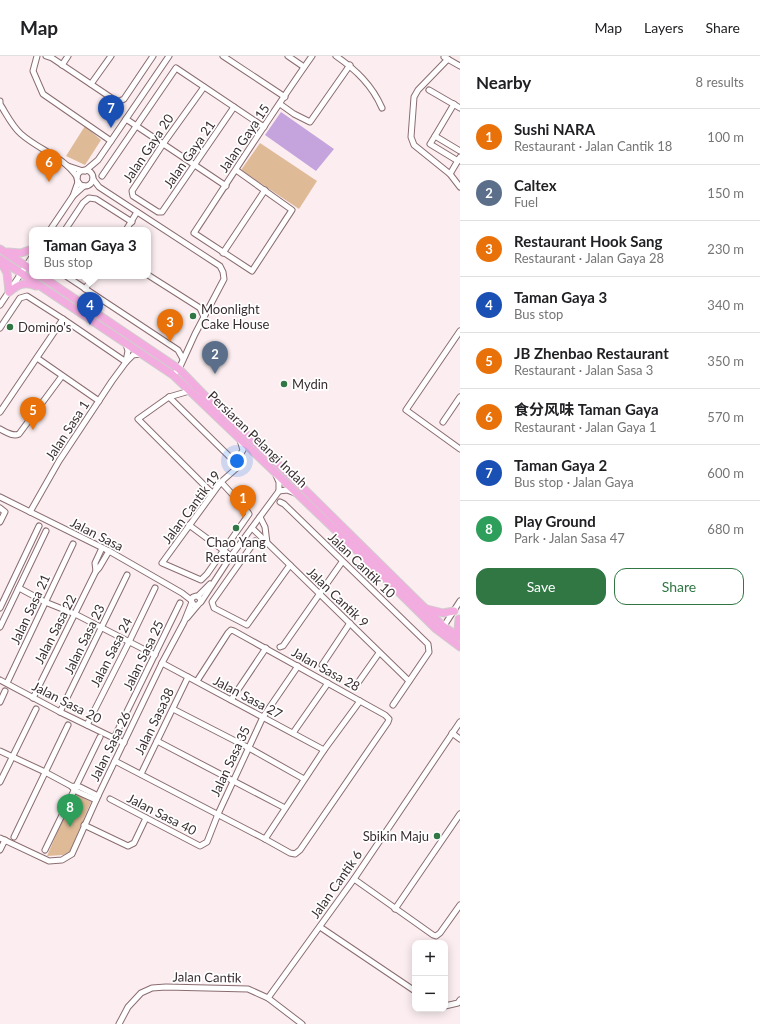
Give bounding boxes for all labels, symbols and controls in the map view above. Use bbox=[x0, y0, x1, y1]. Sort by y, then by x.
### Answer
text: Map bbox=[20, 16, 58, 39]
text: Map bbox=[594, 19, 622, 36]
text: Layers bbox=[644, 19, 684, 36]
text: Share bbox=[706, 19, 740, 36]
text: Nearby bbox=[476, 72, 531, 93]
text: 8 results bbox=[696, 74, 744, 90]
pin: 7 bbox=[98, 95, 124, 128]
street label: Jalan Gaya 15 bbox=[215, 101, 273, 175]
street label: Jalan Gaya 20 bbox=[119, 110, 177, 185]
street label: Jalan Gaya 21 bbox=[160, 117, 218, 191]
text: Sushi NARA bbox=[514, 120, 595, 138]
text: 1 bbox=[485, 129, 493, 145]
text: 100 m bbox=[707, 129, 744, 145]
text: Restaurant · Jalan Cantik 18 bbox=[514, 138, 672, 154]
pin: 6 bbox=[36, 149, 62, 182]
text: Caltex bbox=[514, 176, 557, 194]
text: 2 bbox=[485, 185, 493, 201]
text: 150 m bbox=[707, 185, 744, 201]
text: Fuel bbox=[514, 194, 538, 210]
popup bbox=[29, 227, 151, 279]
text: Restaurant Hook Sang bbox=[514, 232, 662, 250]
text: Taman Gaya 3 bbox=[43, 236, 137, 254]
text: 3 bbox=[485, 241, 493, 257]
text: 230 m bbox=[707, 241, 744, 257]
text: Restaurant · Jalan Gaya 28 bbox=[514, 250, 664, 266]
text: Bus stop bbox=[43, 254, 93, 270]
text: Taman Gaya 3 bbox=[514, 288, 607, 306]
pin: 4 bbox=[77, 292, 103, 325]
text: 4 bbox=[485, 297, 493, 313]
text: 340 m bbox=[707, 297, 744, 313]
place label: Moonlight Cake House bbox=[201, 301, 270, 332]
text: Bus stop bbox=[514, 306, 563, 322]
pin: 3 bbox=[157, 309, 183, 342]
marker: Moonlight Cake House bbox=[188, 311, 198, 321]
place label: Domino's bbox=[18, 319, 72, 335]
marker: Domino's bbox=[5, 322, 15, 332]
pin: 2 bbox=[202, 341, 228, 374]
text: JB Zhenbao Restaurant bbox=[514, 344, 669, 362]
text: 5 bbox=[485, 353, 493, 369]
text: 350 m bbox=[707, 353, 744, 369]
text: Restaurant · Jalan Sasa 3 bbox=[514, 362, 653, 378]
place label: Mydin bbox=[292, 376, 328, 392]
marker: Mydin bbox=[279, 379, 289, 389]
street label: Persiaran Pelangi Indah bbox=[205, 387, 311, 491]
pin: 5 bbox=[20, 397, 46, 430]
street label: Jalan Sasa 1 bbox=[42, 397, 92, 463]
text: 食分风味 Taman Gaya bbox=[514, 400, 659, 418]
text: 6 bbox=[485, 409, 493, 425]
text: 570 m bbox=[707, 409, 744, 425]
text: Restaurant · Jalan Gaya 1 bbox=[514, 419, 657, 435]
your location bbox=[227, 451, 247, 471]
text: Taman Gaya 2 bbox=[514, 456, 607, 474]
text: 7 bbox=[485, 465, 493, 481]
text: 600 m bbox=[707, 465, 744, 481]
street label: Jalan Cantik 19 bbox=[158, 467, 224, 547]
text: Bus stop · Jalan Gaya bbox=[514, 474, 634, 490]
pin: 1 bbox=[230, 485, 256, 518]
text: Play Ground bbox=[514, 512, 596, 530]
street label: Jalan Sasa bbox=[68, 514, 126, 554]
text: 8 bbox=[485, 521, 493, 537]
text: 680 m bbox=[707, 521, 744, 537]
marker: Chao Yang Restaurant bbox=[231, 523, 241, 533]
street label: Jalan Cantik 10 bbox=[325, 529, 399, 601]
text: Park · Jalan Sasa 47 bbox=[514, 530, 625, 546]
place label: Chao Yang Restaurant bbox=[205, 534, 267, 565]
street label: Jalan Cantik 9 bbox=[304, 564, 372, 630]
button: Save bbox=[476, 568, 606, 605]
button: Share bbox=[614, 568, 744, 605]
street label: Jalan Sasa 21 bbox=[7, 571, 53, 647]
street label: Jalan Sasa 22 bbox=[31, 592, 79, 666]
street label: Jalan Sasa 23 bbox=[60, 601, 108, 677]
street label: Jalan Sasa 24 bbox=[87, 614, 136, 689]
street label: Jalan Sasa 25 bbox=[119, 617, 167, 693]
street label: Jalan Sasa 28 bbox=[289, 644, 363, 694]
street label: Jalan Sasa 27 bbox=[211, 672, 286, 722]
street label: Jalan Sasa 20 bbox=[30, 678, 105, 727]
street label: Jalan Sasa38 bbox=[131, 685, 177, 757]
street label: Jalan Sasa 26 bbox=[86, 708, 134, 784]
street label: Jalan Sasa 35 bbox=[207, 723, 253, 799]
street label: Jalan Sasa 40 bbox=[125, 790, 200, 839]
pin: 8 bbox=[57, 794, 83, 827]
place label: Sbikin Maju bbox=[363, 828, 429, 844]
marker: Sbikin Maju bbox=[432, 831, 442, 841]
street label: Jalan Cantik 6 bbox=[307, 847, 365, 921]
map controls bbox=[412, 940, 448, 1012]
button: + bbox=[412, 940, 448, 976]
street label: Jalan Cantik bbox=[172, 968, 242, 986]
button: − bbox=[412, 976, 448, 1012]

